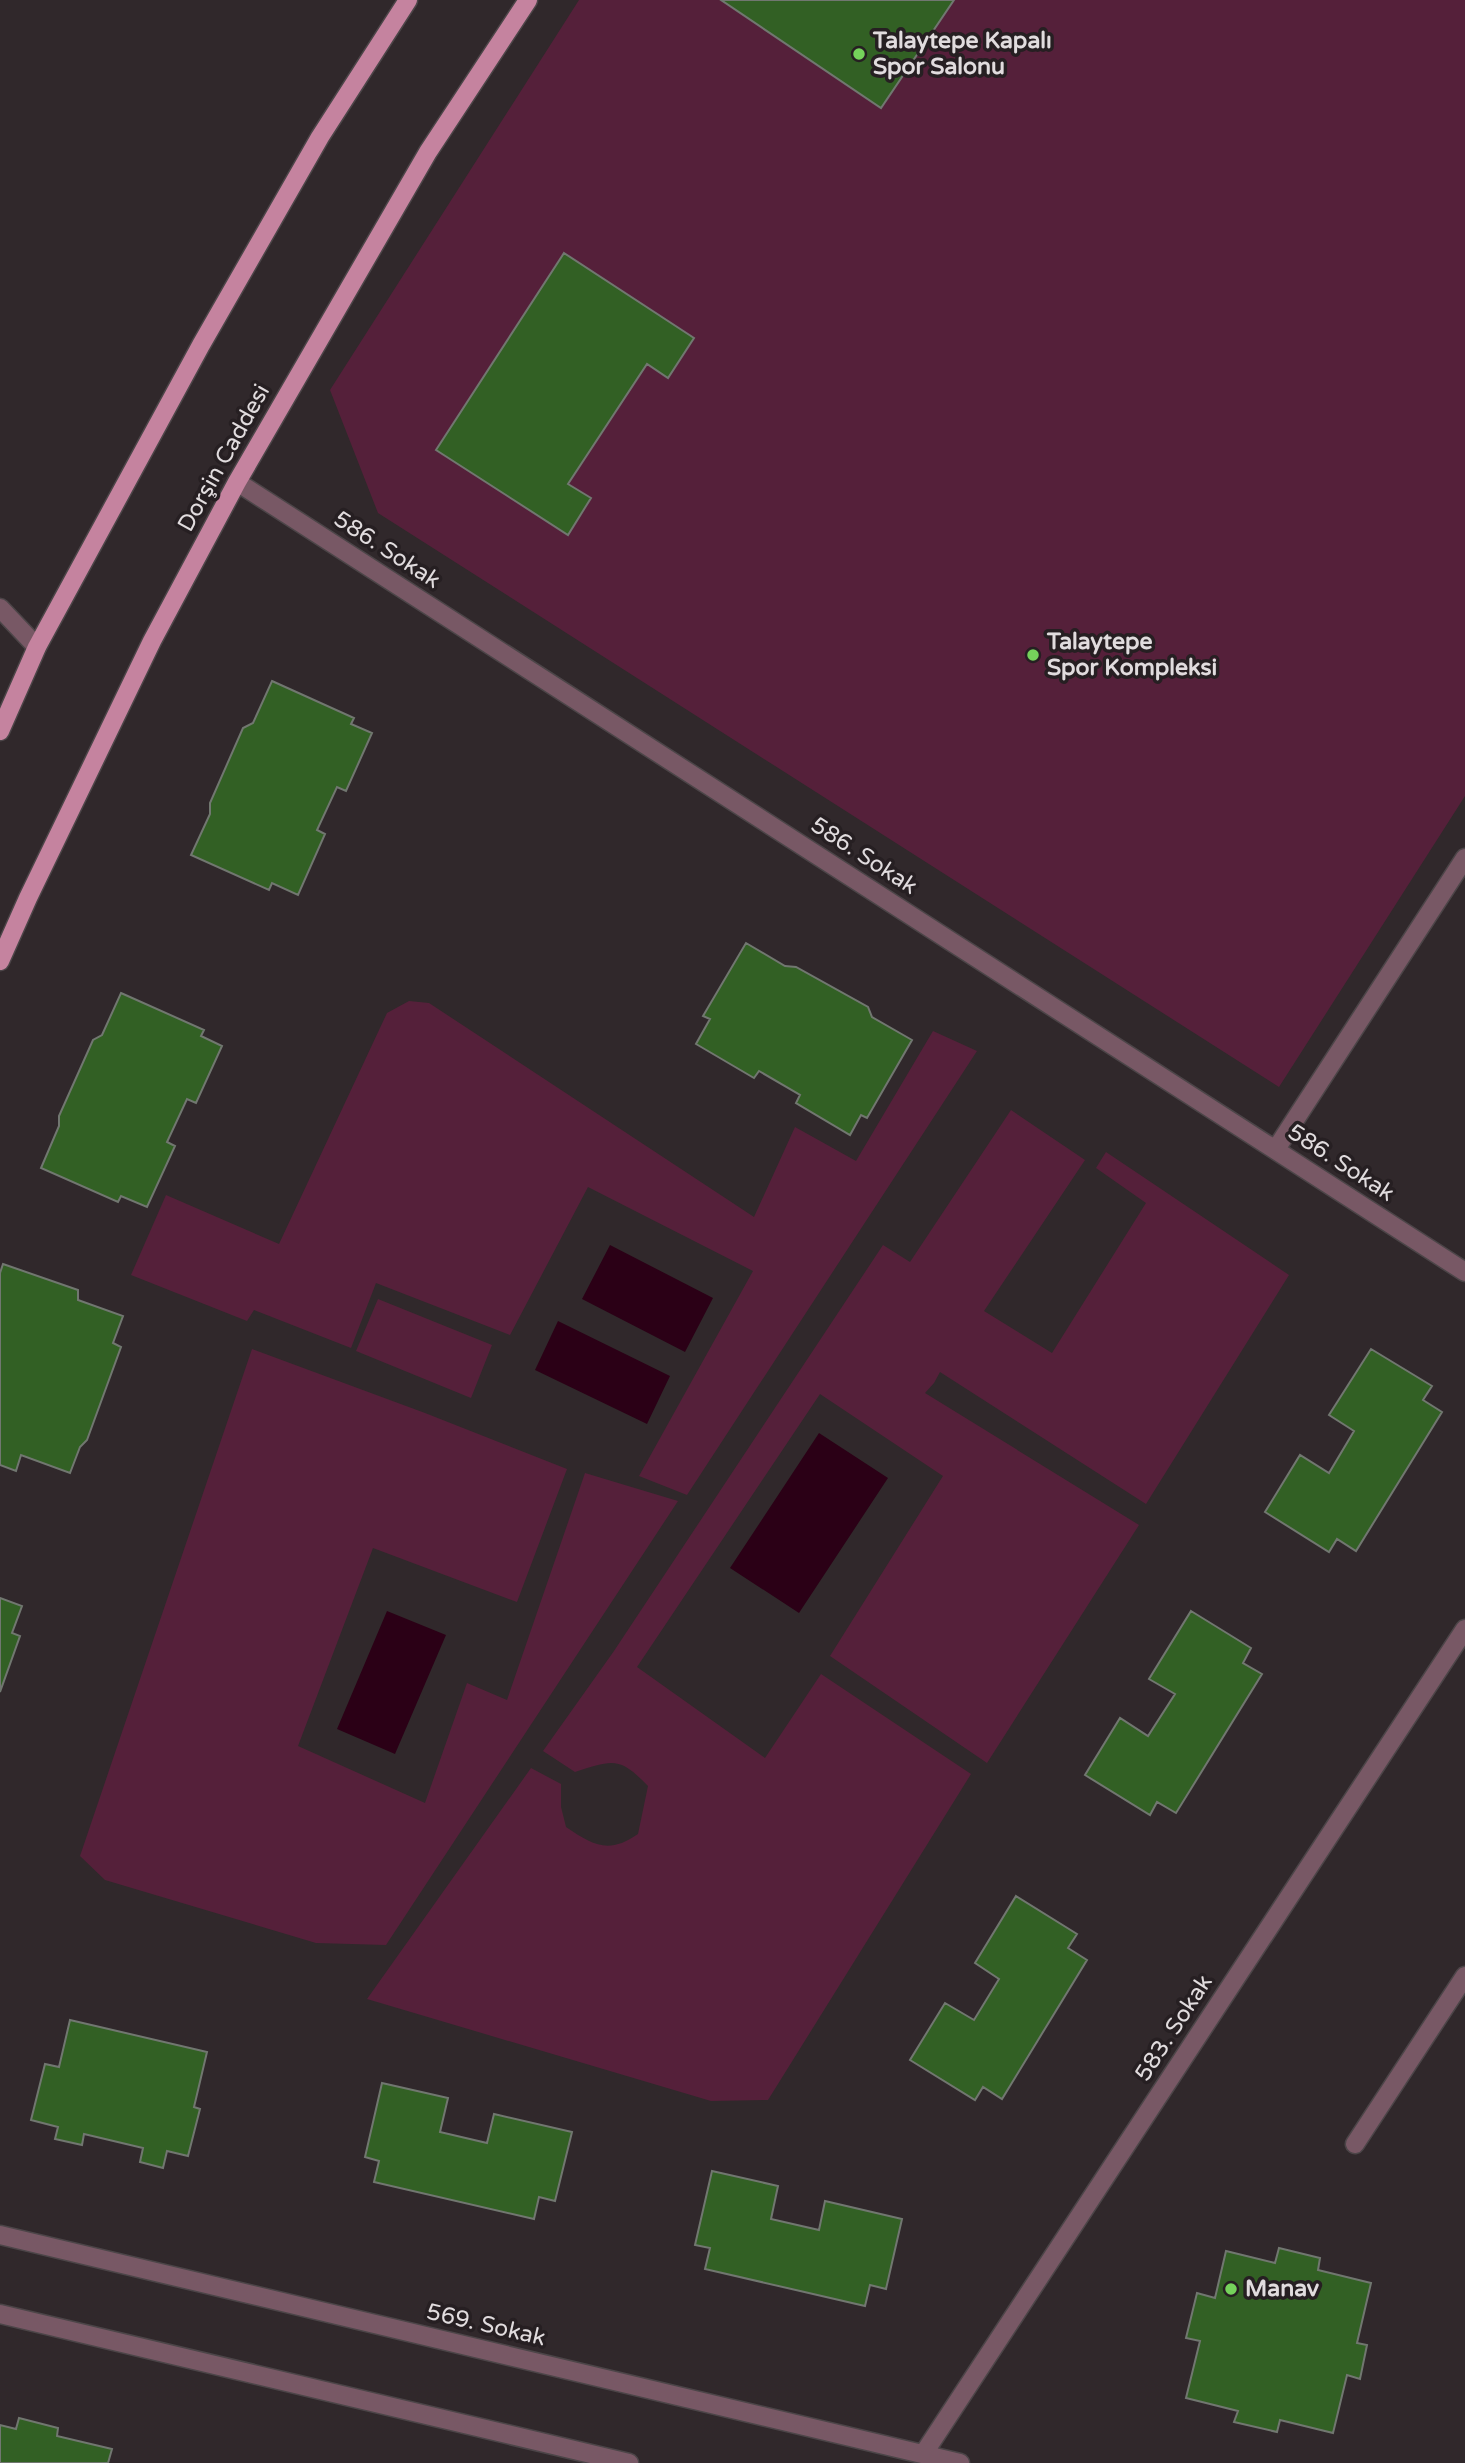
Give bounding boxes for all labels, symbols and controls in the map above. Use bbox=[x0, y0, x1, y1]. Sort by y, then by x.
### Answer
place label: Talaytepe Kapalı Spor Salonu bbox=[872, 27, 1052, 81]
marker: Talaytepe Kapalı Spor Salonu bbox=[851, 46, 867, 62]
street label: Dorşin Caddesi bbox=[172, 379, 276, 537]
street label: 586. Sokak bbox=[329, 505, 445, 595]
place label: Talaytepe Spor Kompleksi bbox=[1046, 628, 1217, 682]
marker: Talaytepe Spor Kompleksi bbox=[1025, 647, 1041, 663]
street label: 586. Sokak bbox=[806, 811, 922, 901]
street label: 586. Sokak bbox=[1283, 1118, 1399, 1208]
street label: 583. Sokak bbox=[1129, 1970, 1219, 2086]
place label: Manav bbox=[1245, 2275, 1320, 2303]
marker: Manav bbox=[1223, 2281, 1239, 2297]
street label: 569. Sokak bbox=[424, 2298, 548, 2352]

